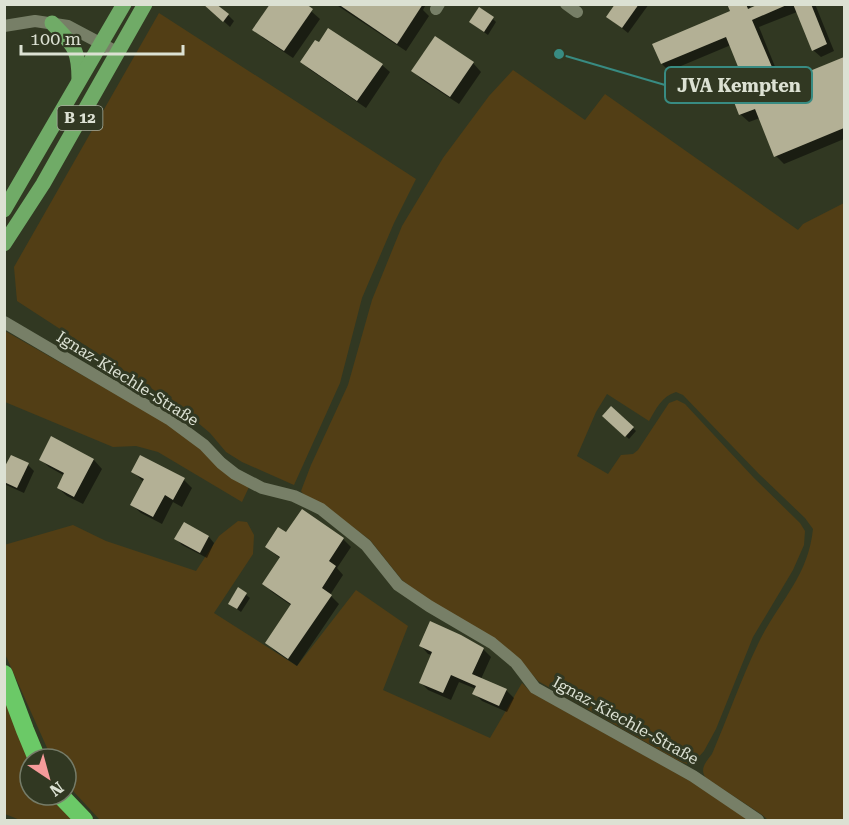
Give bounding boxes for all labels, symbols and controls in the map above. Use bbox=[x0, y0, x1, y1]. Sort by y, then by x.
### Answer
scale bar bbox=[21, 18, 183, 56]
text: 100 m bbox=[30, 28, 81, 49]
callout: JVA Kempten bbox=[665, 67, 812, 103]
text: JVA Kempten bbox=[677, 75, 801, 96]
road number: B 12 bbox=[58, 106, 103, 130]
street label: Ignaz-Kiechle-Straße bbox=[53, 327, 202, 430]
street label: Ignaz-Kiechle-Straße bbox=[550, 672, 702, 769]
north arrow bbox=[18, 747, 78, 807]
text: N bbox=[46, 777, 67, 800]

